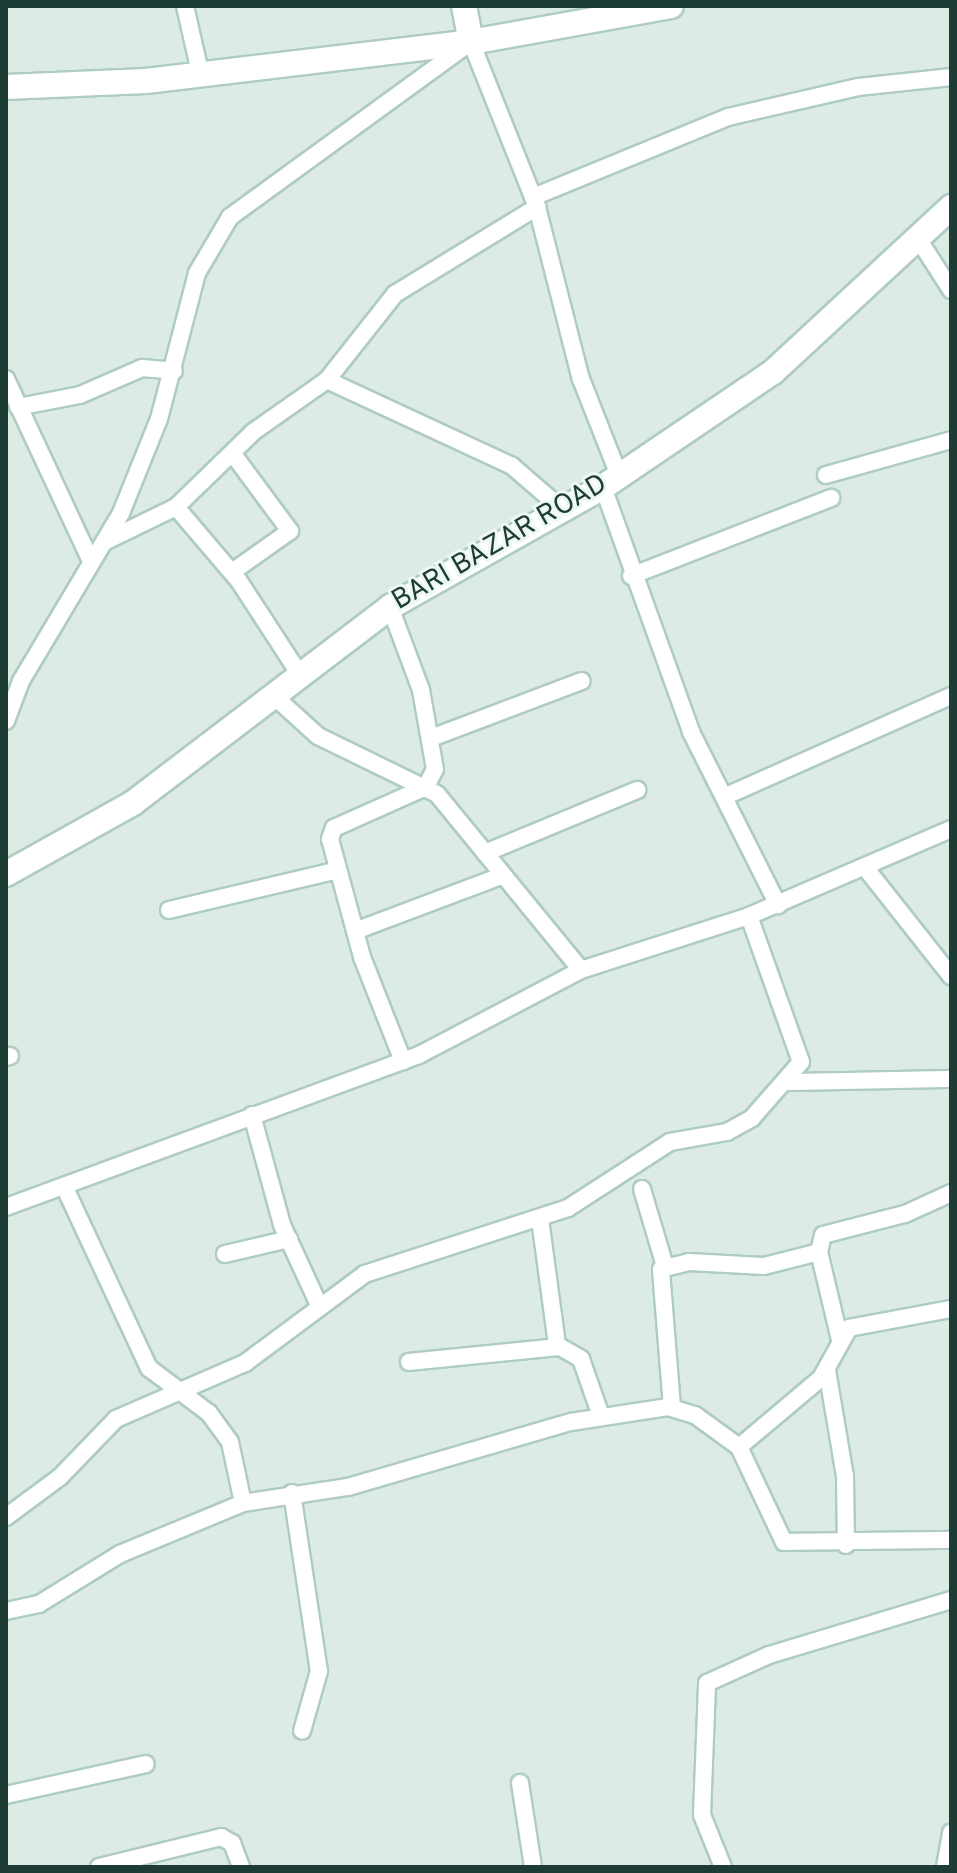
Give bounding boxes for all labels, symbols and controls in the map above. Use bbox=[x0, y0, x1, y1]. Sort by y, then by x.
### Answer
street label: BARI BAZAR ROAD bbox=[386, 468, 614, 618]

